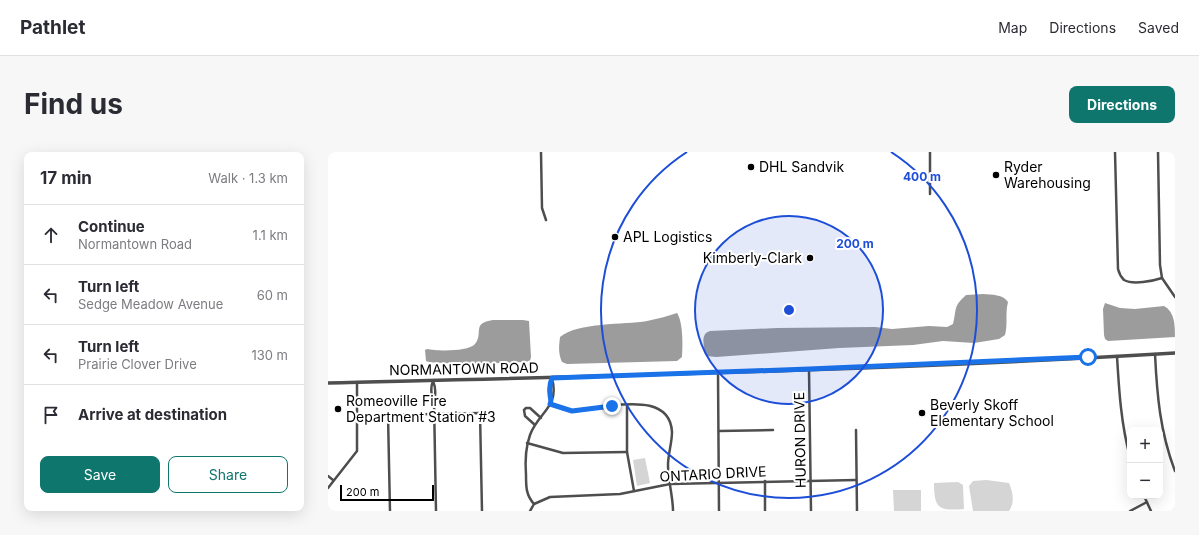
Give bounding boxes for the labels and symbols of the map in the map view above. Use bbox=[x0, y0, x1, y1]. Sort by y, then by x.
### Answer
place label: DHL Sandvik bbox=[759, 158, 844, 175]
place label: Ryder Warehousing bbox=[1004, 158, 1091, 191]
marker: DHL Sandvik bbox=[746, 162, 756, 172]
text: 400 m bbox=[903, 169, 941, 184]
marker: Ryder Warehousing bbox=[991, 170, 1001, 180]
place label: APL Logistics bbox=[623, 228, 713, 245]
marker: APL Logistics bbox=[610, 232, 620, 242]
text: 200 m bbox=[836, 236, 874, 251]
place label: Kimberly-Clark bbox=[703, 249, 802, 266]
marker: Kimberly-Clark bbox=[805, 253, 815, 263]
centre of rings bbox=[782, 303, 796, 317]
route start bbox=[1079, 348, 1097, 366]
street label: NORMANTOWN ROAD bbox=[389, 359, 539, 378]
place label: Romeoville Fire Department Station #3 bbox=[346, 392, 496, 425]
street label: HURON DRIVE bbox=[790, 392, 809, 488]
place label: Beverly Skoff Elementary School bbox=[930, 396, 1054, 429]
route end bbox=[603, 397, 621, 415]
marker: Romeoville Fire Department Station #3 bbox=[333, 404, 343, 414]
marker: Beverly Skoff Elementary School bbox=[917, 408, 927, 418]
street label: ONTARIO DRIVE bbox=[659, 462, 767, 485]
scale bar bbox=[340, 483, 434, 502]

